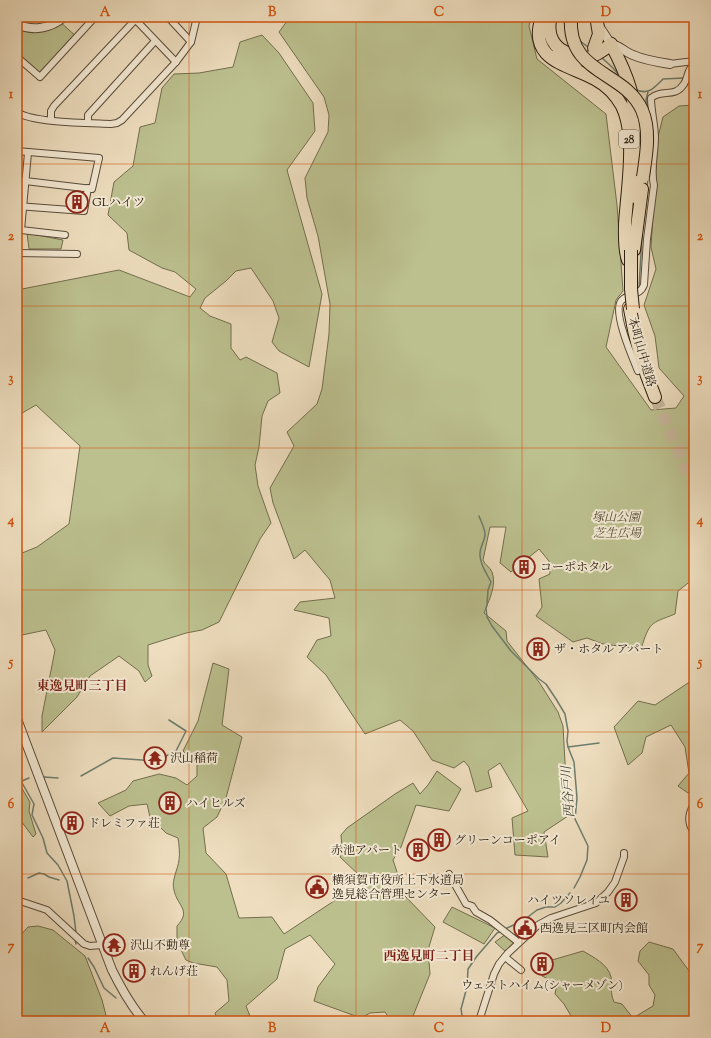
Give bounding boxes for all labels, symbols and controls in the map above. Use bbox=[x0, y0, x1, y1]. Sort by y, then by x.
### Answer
text: A bbox=[100, 4, 111, 22]
text: B bbox=[268, 4, 277, 22]
text: C bbox=[434, 4, 444, 22]
text: D bbox=[601, 4, 611, 22]
text: 1 bbox=[9, 86, 14, 104]
text: 1 bbox=[698, 86, 703, 104]
road number: 28 bbox=[619, 130, 639, 148]
building icon: GLハイツ bbox=[64, 189, 90, 215]
place label: GLハイツ bbox=[92, 194, 145, 212]
text: 2 bbox=[8, 228, 15, 246]
text: 2 bbox=[697, 228, 704, 246]
street label: 本町山中道路 bbox=[622, 315, 660, 389]
text: 3 bbox=[8, 370, 14, 388]
text: 3 bbox=[697, 370, 703, 388]
park label: 塚山公園 bbox=[592, 509, 642, 527]
text: 4 bbox=[7, 512, 15, 530]
text: 4 bbox=[696, 512, 704, 530]
park label: 芝生広場 bbox=[593, 525, 642, 543]
building icon: コーポホタル bbox=[511, 554, 537, 580]
place label: コーポホタル bbox=[540, 559, 612, 577]
building icon: ザ・ホタル アパート bbox=[525, 636, 551, 662]
place label: ザ・ホタル アパート bbox=[554, 641, 664, 659]
text: 5 bbox=[8, 654, 14, 672]
text: 5 bbox=[697, 654, 703, 672]
district label: 東逸見町三丁目 bbox=[36, 678, 128, 696]
temple icon: 沢山稲荷 bbox=[142, 745, 168, 771]
place label: 沢山稲荷 bbox=[170, 750, 218, 768]
water label: 西谷戸川 bbox=[558, 763, 580, 818]
building icon: ハイヒルズ bbox=[157, 790, 183, 816]
place label: ハイヒルズ bbox=[186, 795, 246, 813]
text: 6 bbox=[8, 796, 15, 814]
text: 6 bbox=[697, 796, 704, 814]
building icon: ドレミファ荘 bbox=[59, 810, 85, 836]
place label: ドレミファ荘 bbox=[88, 815, 160, 833]
building icon: グリーンコーポアイ bbox=[426, 827, 452, 853]
place label: グリーンコーポアイ bbox=[454, 832, 561, 850]
building icon: 赤池アパート bbox=[405, 837, 431, 863]
place label: 赤池アパート bbox=[331, 842, 402, 860]
place label: 横須賀市役所上下水道局 逸見総合管理センター bbox=[332, 872, 464, 904]
public building icon: 横須賀市役所上下水道局 逸見総合管理センター bbox=[304, 874, 330, 900]
building icon: ハイツソレイユ bbox=[613, 887, 639, 913]
place label: ハイツソレイユ bbox=[527, 892, 610, 910]
public building icon: 西逸見三区町内会館 bbox=[512, 915, 538, 941]
place label: 西逸見三区町内会館 bbox=[540, 920, 648, 938]
temple icon: 沢山不動尊 bbox=[101, 932, 127, 958]
place label: 沢山不動尊 bbox=[130, 937, 190, 955]
text: 7 bbox=[8, 938, 15, 956]
text: 7 bbox=[697, 938, 704, 956]
district label: 西逸見町二丁目 bbox=[383, 948, 475, 966]
building icon: ウェストハイム(シャーメゾン) bbox=[529, 951, 555, 977]
building icon: れんげ荘 bbox=[121, 958, 147, 984]
place label: れんげ荘 bbox=[150, 963, 198, 981]
place label: ウェストハイム(シャーメゾン) bbox=[461, 977, 623, 995]
text: A bbox=[100, 1020, 111, 1038]
text: B bbox=[268, 1020, 277, 1038]
text: C bbox=[434, 1020, 444, 1038]
text: D bbox=[601, 1020, 611, 1038]

